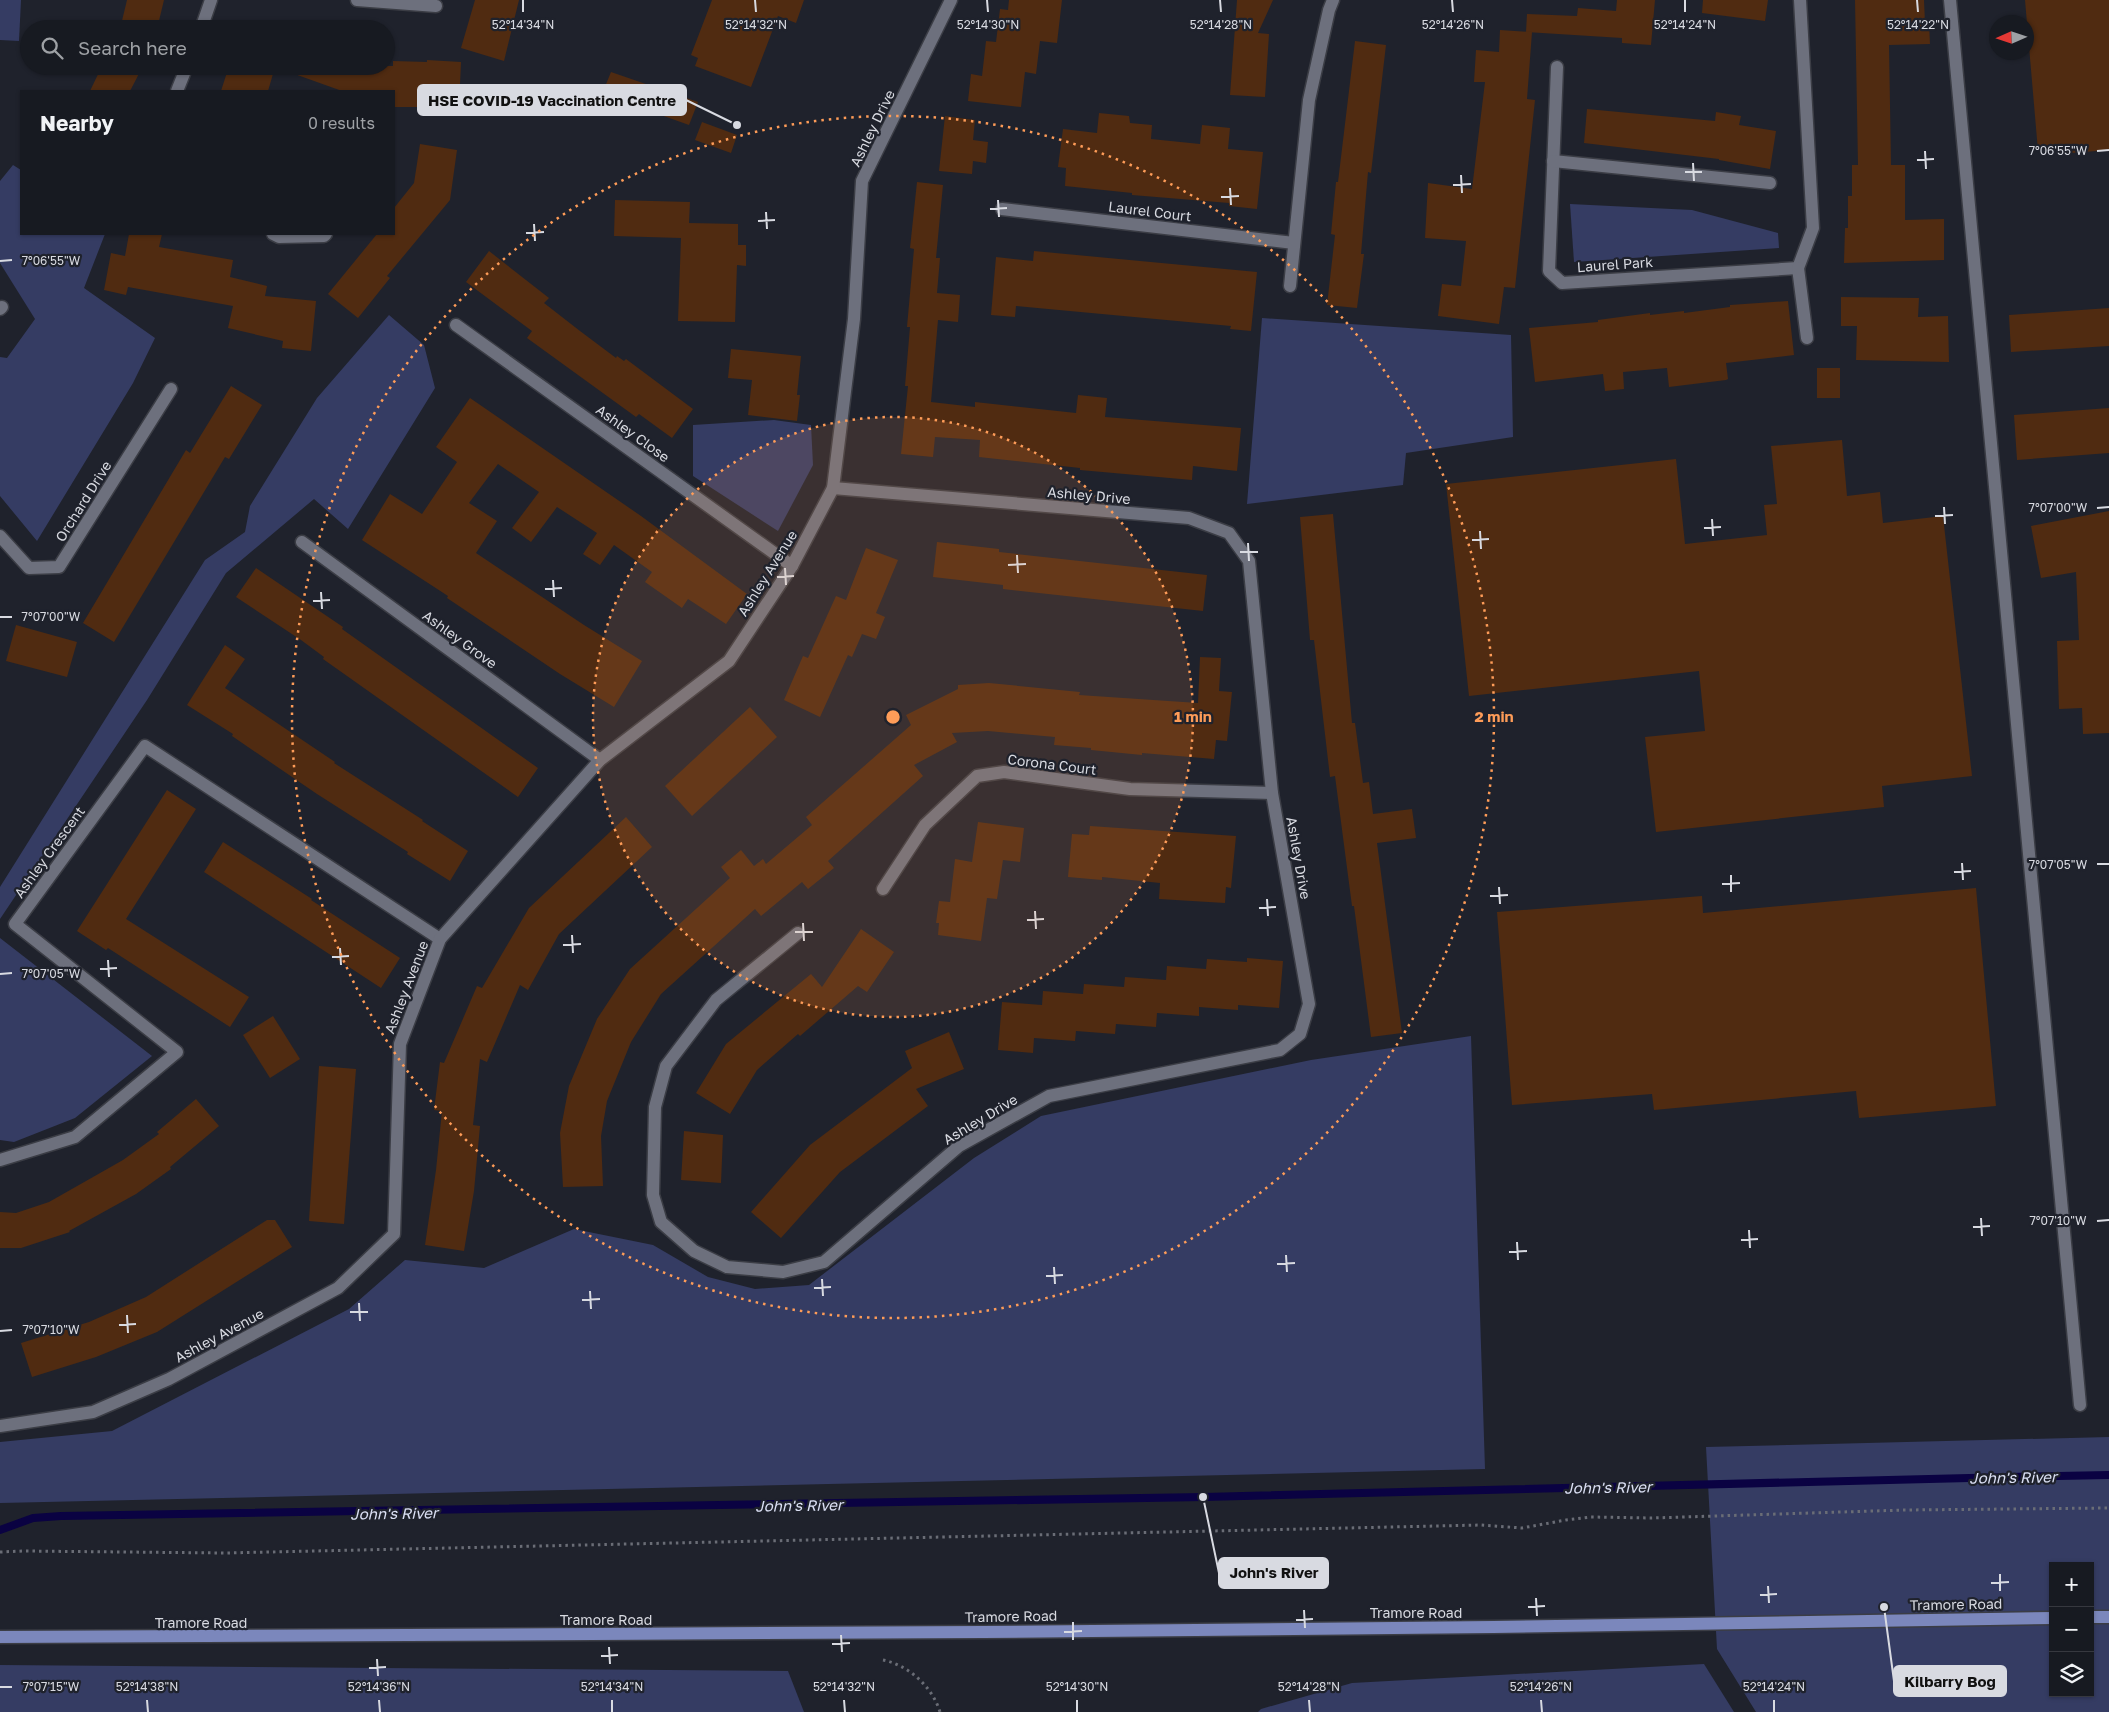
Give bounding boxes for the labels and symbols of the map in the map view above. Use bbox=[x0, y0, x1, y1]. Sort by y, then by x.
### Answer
north arrow bbox=[1989, 15, 2034, 60]
text: 52°14'34"N bbox=[492, 17, 554, 32]
text: 52°14'32"N bbox=[725, 17, 787, 32]
text: 52°14'30"N bbox=[957, 17, 1019, 32]
text: 52°14'28"N bbox=[1190, 17, 1252, 32]
text: 52°14'26"N bbox=[1422, 17, 1484, 32]
text: 52°14'24"N bbox=[1654, 17, 1716, 32]
text: 52°14'22"N bbox=[1887, 17, 1949, 32]
callout: HSE COVID-19 Vaccination Centre bbox=[418, 85, 686, 115]
street label: Ashley Drive bbox=[846, 87, 898, 169]
text: HSE COVID-19 Vaccination Centre bbox=[428, 91, 676, 109]
text: 7°06'55"W bbox=[2029, 143, 2088, 158]
street label: Laurel Court bbox=[1107, 197, 1193, 225]
text: 7°06'55"W bbox=[22, 253, 81, 268]
street label: Laurel Park bbox=[1576, 253, 1654, 275]
street label: Ashley Close bbox=[593, 401, 673, 465]
street label: Orchard Drive bbox=[51, 458, 115, 544]
street label: Ashley Drive bbox=[1047, 483, 1131, 507]
text: 7°07'00"W bbox=[2029, 500, 2088, 515]
street label: Ashley Avenue bbox=[734, 527, 800, 619]
street label: Ashley Grove bbox=[419, 606, 501, 672]
text: 7°07'00"W bbox=[22, 609, 81, 624]
text: 1 min bbox=[1174, 707, 1212, 725]
text: 2 min bbox=[1474, 707, 1514, 725]
centre of rings bbox=[884, 708, 902, 726]
street label: Corona Court bbox=[1007, 750, 1097, 778]
street label: Ashley Crescent bbox=[10, 803, 88, 901]
street label: Ashley Drive bbox=[1283, 815, 1315, 901]
text: 7°07'05"W bbox=[2029, 857, 2088, 872]
street label: Ashley Avenue bbox=[380, 938, 432, 1036]
text: 7°07'05"W bbox=[22, 966, 81, 981]
street label: Ashley Drive bbox=[940, 1090, 1020, 1148]
text: 7°07'10"W bbox=[2029, 1213, 2087, 1228]
street label: Ashley Avenue bbox=[172, 1304, 266, 1366]
text: 7°07'10"W bbox=[22, 1322, 80, 1337]
water label: John's River bbox=[1969, 1467, 2059, 1487]
water label: John's River bbox=[1564, 1477, 1654, 1497]
water label: John's River bbox=[755, 1495, 845, 1515]
water label: John's River bbox=[350, 1503, 440, 1523]
callout: John's River bbox=[1219, 1558, 1328, 1588]
text: John's River bbox=[1229, 1563, 1319, 1581]
street label: Tramore Road bbox=[1910, 1595, 2002, 1613]
street label: Tramore Road bbox=[1370, 1604, 1462, 1621]
street label: Tramore Road bbox=[965, 1607, 1057, 1625]
street label: Tramore Road bbox=[560, 1611, 652, 1628]
street label: Tramore Road bbox=[155, 1614, 247, 1631]
callout: Kilbarry Bog bbox=[1894, 1666, 2006, 1696]
text: Kilbarry Bog bbox=[1904, 1672, 1996, 1690]
text: 7°07'15"W bbox=[23, 1679, 80, 1694]
text: 52°14'38"N bbox=[116, 1679, 178, 1694]
text: 52°14'36"N bbox=[348, 1679, 410, 1694]
text: 52°14'34"N bbox=[581, 1679, 643, 1694]
text: 52°14'32"N bbox=[813, 1679, 875, 1694]
text: 52°14'30"N bbox=[1046, 1679, 1108, 1694]
text: 52°14'28"N bbox=[1278, 1679, 1340, 1694]
text: 52°14'26"N bbox=[1510, 1679, 1572, 1694]
text: 52°14'24"N bbox=[1743, 1679, 1805, 1694]

